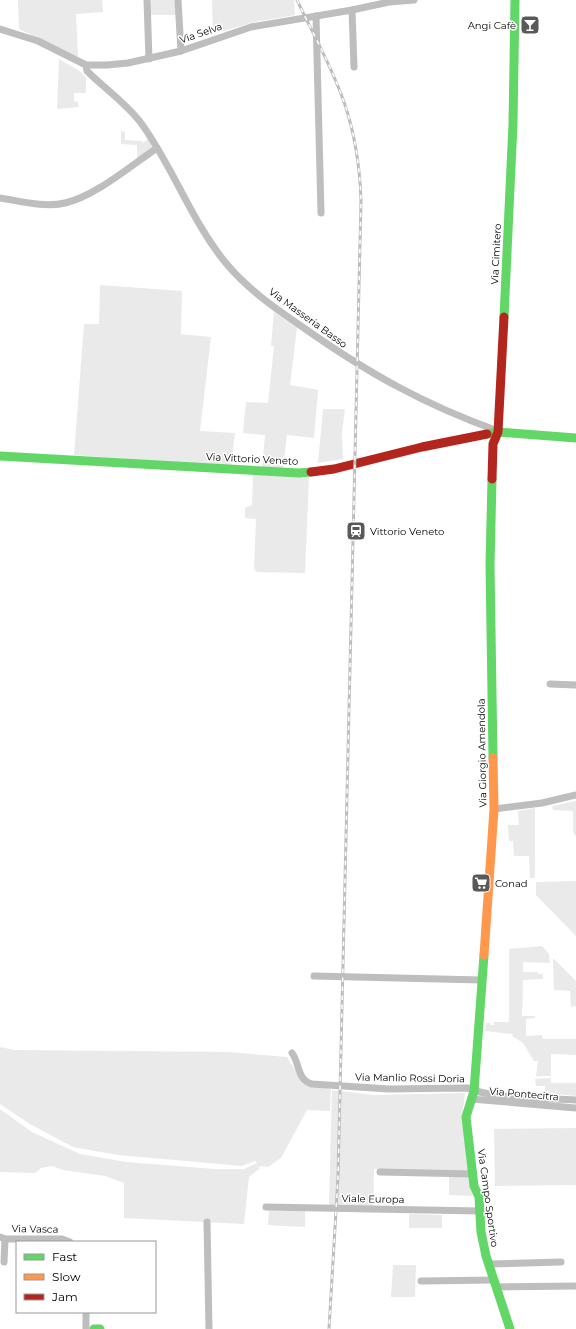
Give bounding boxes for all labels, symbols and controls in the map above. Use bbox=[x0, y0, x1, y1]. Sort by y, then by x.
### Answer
bar icon: Angi Cafè bbox=[519, 14, 541, 36]
place label: Angi Cafè bbox=[468, 19, 516, 32]
street label: Via Selva bbox=[178, 20, 224, 46]
street label: Via Cimitero bbox=[488, 223, 504, 285]
street label: Via Masseria Basso bbox=[266, 285, 350, 351]
street label: Via Vittorio Veneto bbox=[206, 450, 298, 468]
station icon: Vittorio Veneto bbox=[345, 520, 367, 542]
place label: Vittorio Veneto bbox=[370, 525, 444, 538]
street label: Via Giorgio Amendola bbox=[475, 698, 489, 808]
supermarket icon: Conad bbox=[470, 872, 492, 894]
place label: Conad bbox=[495, 877, 528, 890]
street label: Via Manlio Rossi Doria bbox=[355, 1071, 465, 1085]
street label: Via Pontecitra bbox=[489, 1084, 559, 1104]
street label: Via Campo Sportivo bbox=[475, 1148, 501, 1248]
street label: Viale Europa bbox=[341, 1192, 405, 1206]
street label: Via Vasca bbox=[12, 1222, 58, 1236]
legend bbox=[16, 1241, 156, 1313]
text: Fast bbox=[52, 1249, 77, 1264]
text: Slow bbox=[52, 1269, 81, 1284]
text: Jam bbox=[51, 1289, 78, 1304]

